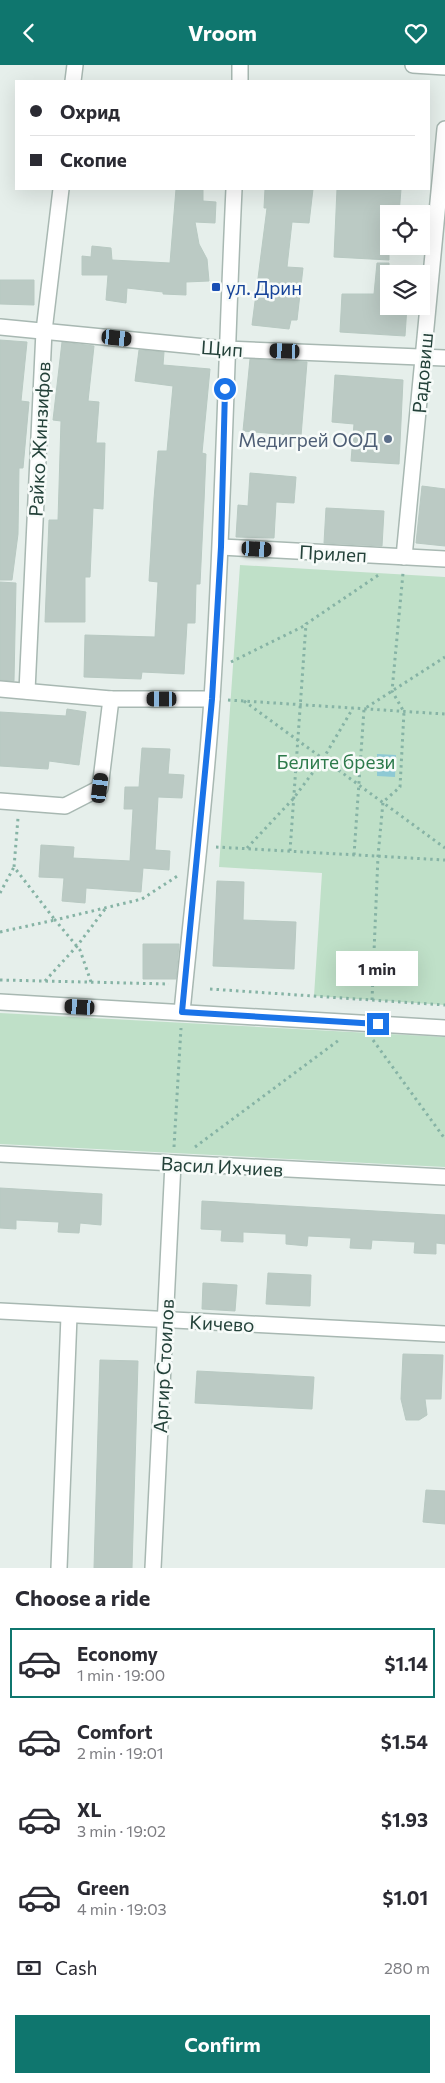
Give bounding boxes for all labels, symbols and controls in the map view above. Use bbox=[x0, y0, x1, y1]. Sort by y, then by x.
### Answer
icon: back bbox=[15, 19, 43, 47]
text: Vroom bbox=[188, 19, 257, 46]
icon: heart bbox=[402, 19, 430, 47]
text: Охрид bbox=[60, 100, 120, 123]
text: Скопие bbox=[60, 148, 127, 171]
map controls bbox=[380, 205, 430, 315]
button: locate bbox=[380, 205, 430, 255]
button: layers bbox=[380, 265, 430, 315]
place label: ул. Дрин bbox=[226, 276, 302, 299]
marker: ул. Дрин bbox=[210, 281, 222, 293]
car bbox=[101, 329, 132, 347]
street label: Радовиш bbox=[407, 332, 437, 414]
street label: Щип bbox=[200, 335, 244, 361]
car bbox=[269, 343, 300, 359]
street label: Райко Жинзифов bbox=[23, 361, 55, 517]
route start bbox=[214, 378, 236, 400]
place label: Медигрей ООД bbox=[238, 428, 378, 451]
marker: Медигрей ООД bbox=[382, 433, 394, 445]
street label: Прилеп bbox=[298, 540, 368, 566]
car bbox=[241, 541, 272, 557]
car bbox=[147, 692, 177, 707]
park label: Белите брези bbox=[276, 750, 396, 773]
car bbox=[90, 772, 109, 804]
callout: 1 min bbox=[337, 951, 419, 987]
text: 1 min bbox=[358, 959, 396, 978]
car bbox=[64, 999, 95, 1015]
route end bbox=[367, 1013, 389, 1035]
street label: Васил Ихчиев bbox=[160, 1151, 284, 1181]
street label: Аргир Стоилов bbox=[148, 1298, 178, 1434]
street label: Кичево bbox=[189, 1310, 255, 1336]
text: Choose a ride bbox=[15, 1584, 150, 1611]
icon: car bbox=[17, 1641, 62, 1686]
text: Economy bbox=[77, 1642, 158, 1665]
text: $1.14 bbox=[385, 1652, 428, 1675]
text: 1 min · 19:00 bbox=[77, 1665, 165, 1684]
icon: car bbox=[17, 1719, 62, 1764]
text: Comfort bbox=[77, 1720, 153, 1743]
text: $1.54 bbox=[381, 1730, 428, 1753]
text: 2 min · 19:01 bbox=[77, 1743, 164, 1762]
icon: car bbox=[17, 1797, 62, 1842]
text: XL bbox=[77, 1798, 102, 1821]
text: $1.93 bbox=[381, 1808, 428, 1831]
text: 3 min · 19:02 bbox=[77, 1821, 166, 1840]
icon: car bbox=[17, 1875, 62, 1920]
text: Green bbox=[77, 1876, 129, 1899]
text: $1.01 bbox=[383, 1886, 428, 1909]
text: 4 min · 19:03 bbox=[77, 1899, 167, 1918]
icon: cash bbox=[15, 1954, 43, 1982]
text: Cash bbox=[55, 1956, 97, 1979]
text: 280 m bbox=[384, 1958, 430, 1977]
button: Confirm bbox=[15, 2015, 430, 2073]

